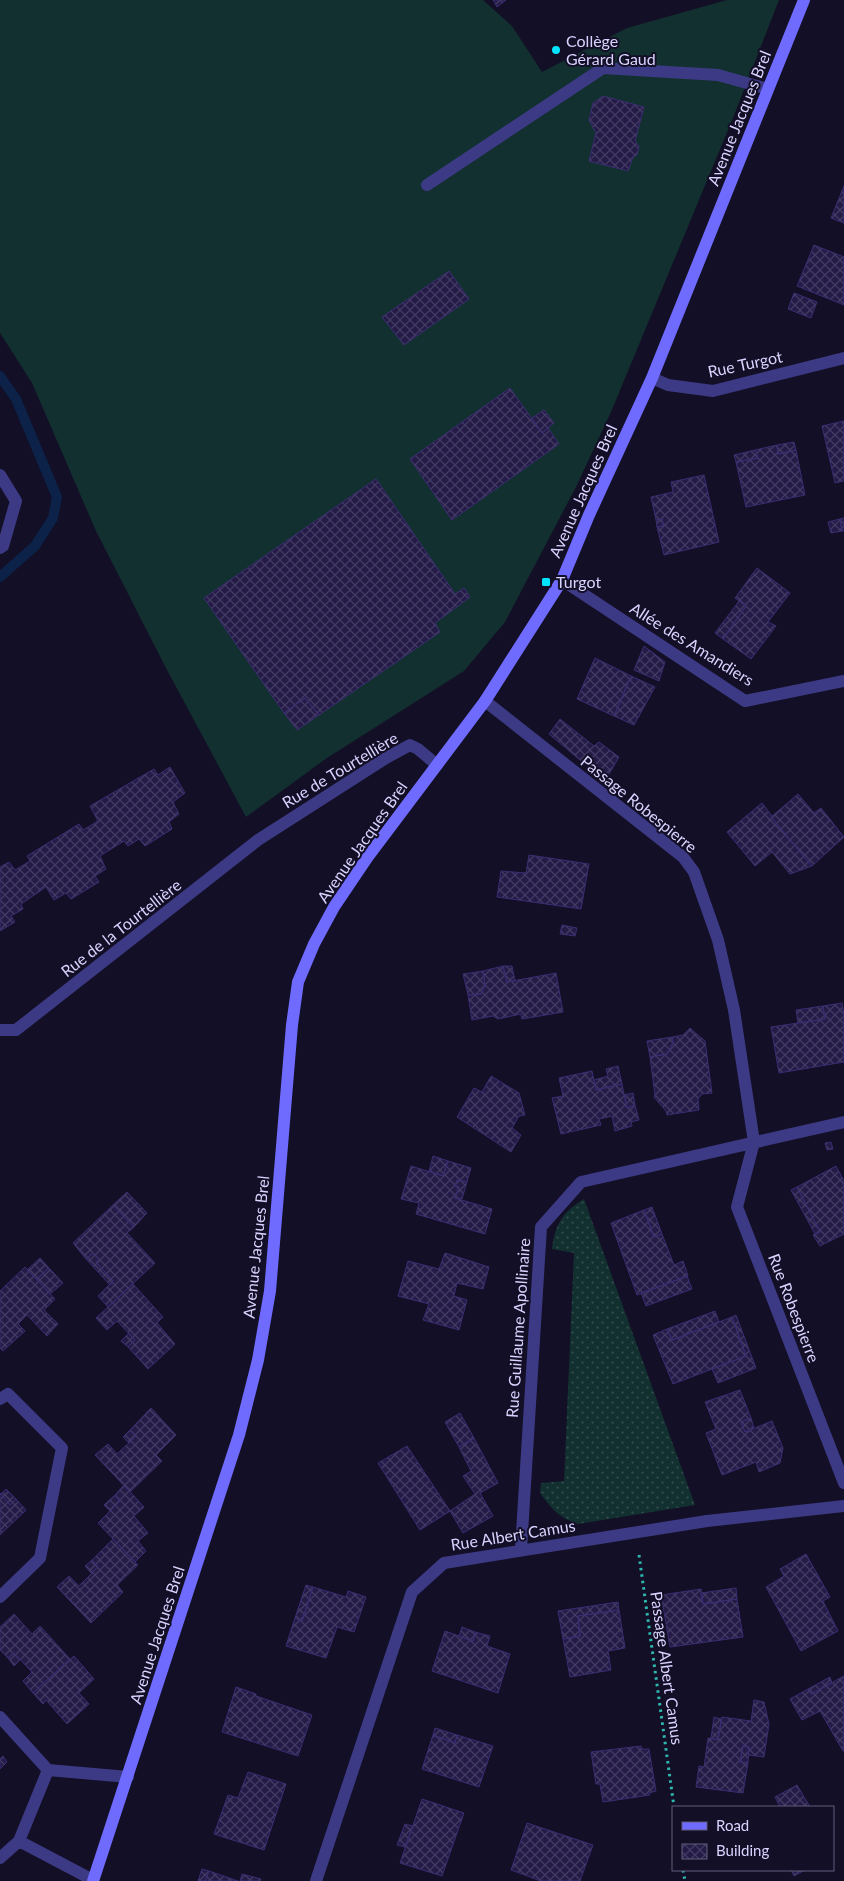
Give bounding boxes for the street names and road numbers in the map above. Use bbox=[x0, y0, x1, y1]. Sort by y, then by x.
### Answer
street label: Avenue Jacques Brel bbox=[703, 48, 774, 188]
street label: Rue Turgot bbox=[706, 346, 784, 381]
street label: Avenue Jacques Brel bbox=[545, 421, 620, 560]
street label: Allée des Amandiers bbox=[627, 598, 758, 689]
street label: Rue de Tourtellière bbox=[279, 728, 401, 812]
street label: Passage Robespierre bbox=[577, 751, 701, 856]
street label: Avenue Jacques Brel bbox=[313, 777, 411, 906]
street label: Rue de la Tourtellière bbox=[57, 875, 185, 980]
street label: Avenue Jacques Brel bbox=[239, 1174, 272, 1319]
street label: Rue Guillaume Apollinaire bbox=[502, 1238, 533, 1418]
street label: Rue Robespierre bbox=[765, 1251, 824, 1365]
street label: Rue Albert Camus bbox=[449, 1515, 577, 1554]
street label: Avenue Jacques Brel bbox=[125, 1564, 188, 1706]
street label: Passage Albert Camus bbox=[647, 1590, 688, 1746]

